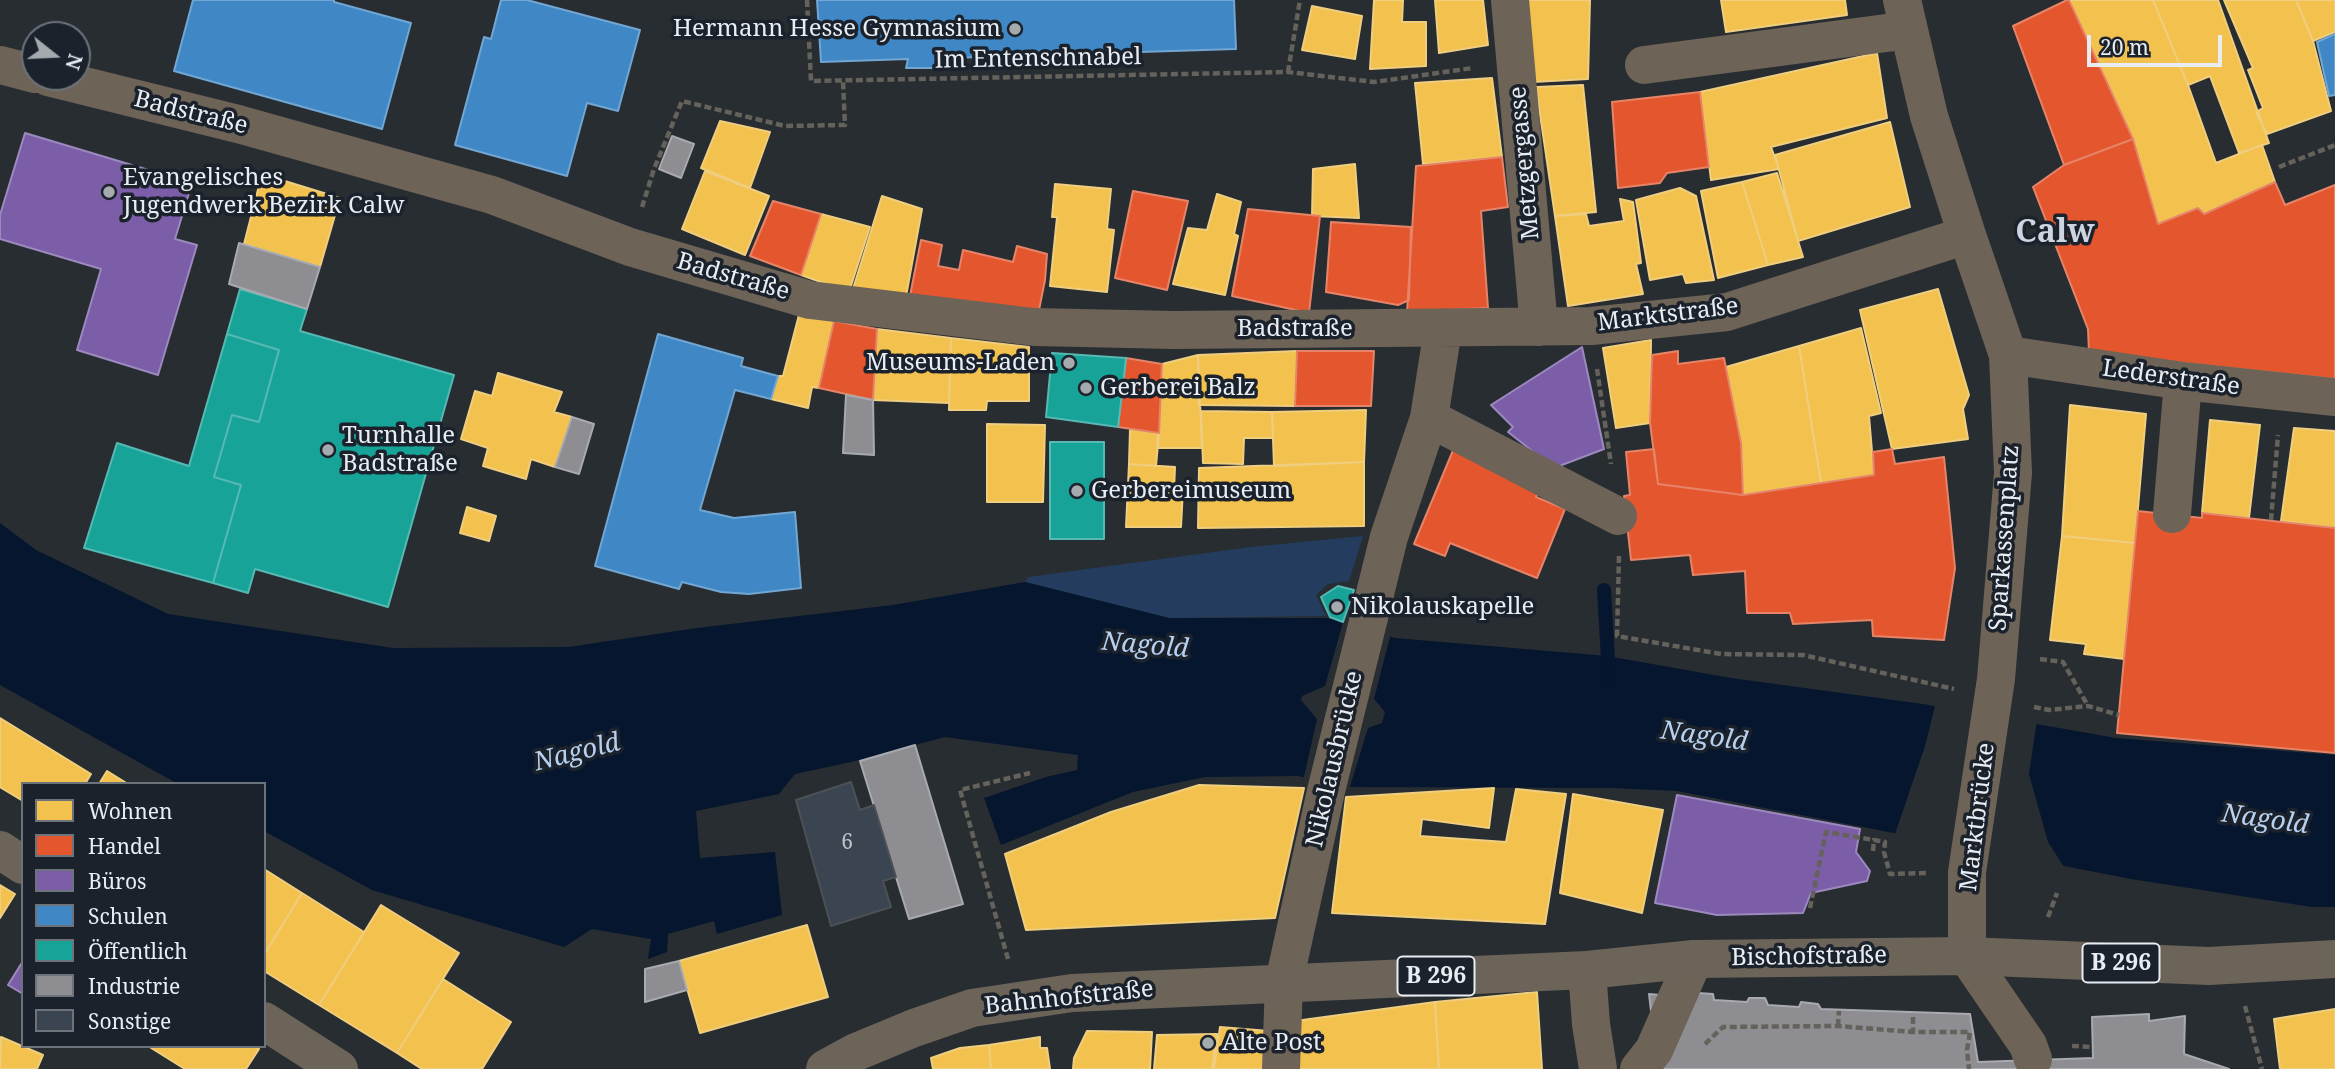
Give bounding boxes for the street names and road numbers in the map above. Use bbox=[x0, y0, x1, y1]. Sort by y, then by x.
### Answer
street label: Im Entenschnabel bbox=[934, 43, 1142, 75]
street label: Badstraße bbox=[131, 85, 251, 141]
street label: Metzgergasse bbox=[1504, 85, 1546, 241]
street label: Badstraße bbox=[673, 247, 793, 307]
street label: Marktstraße bbox=[1596, 292, 1740, 338]
street label: Badstraße bbox=[1237, 315, 1353, 343]
street label: Lederstraße bbox=[2100, 354, 2242, 402]
street label: Sparkassenplatz bbox=[1984, 444, 2026, 632]
street label: Nikolausbrücke bbox=[1301, 668, 1369, 850]
street label: Marktbrücke bbox=[1955, 741, 2001, 893]
street label: Bischofstraße bbox=[1731, 941, 1887, 973]
road number: B 296 bbox=[2082, 944, 2160, 982]
road number: B 296 bbox=[1398, 956, 1474, 995]
street label: Bahnhofstraße bbox=[983, 975, 1155, 1021]

